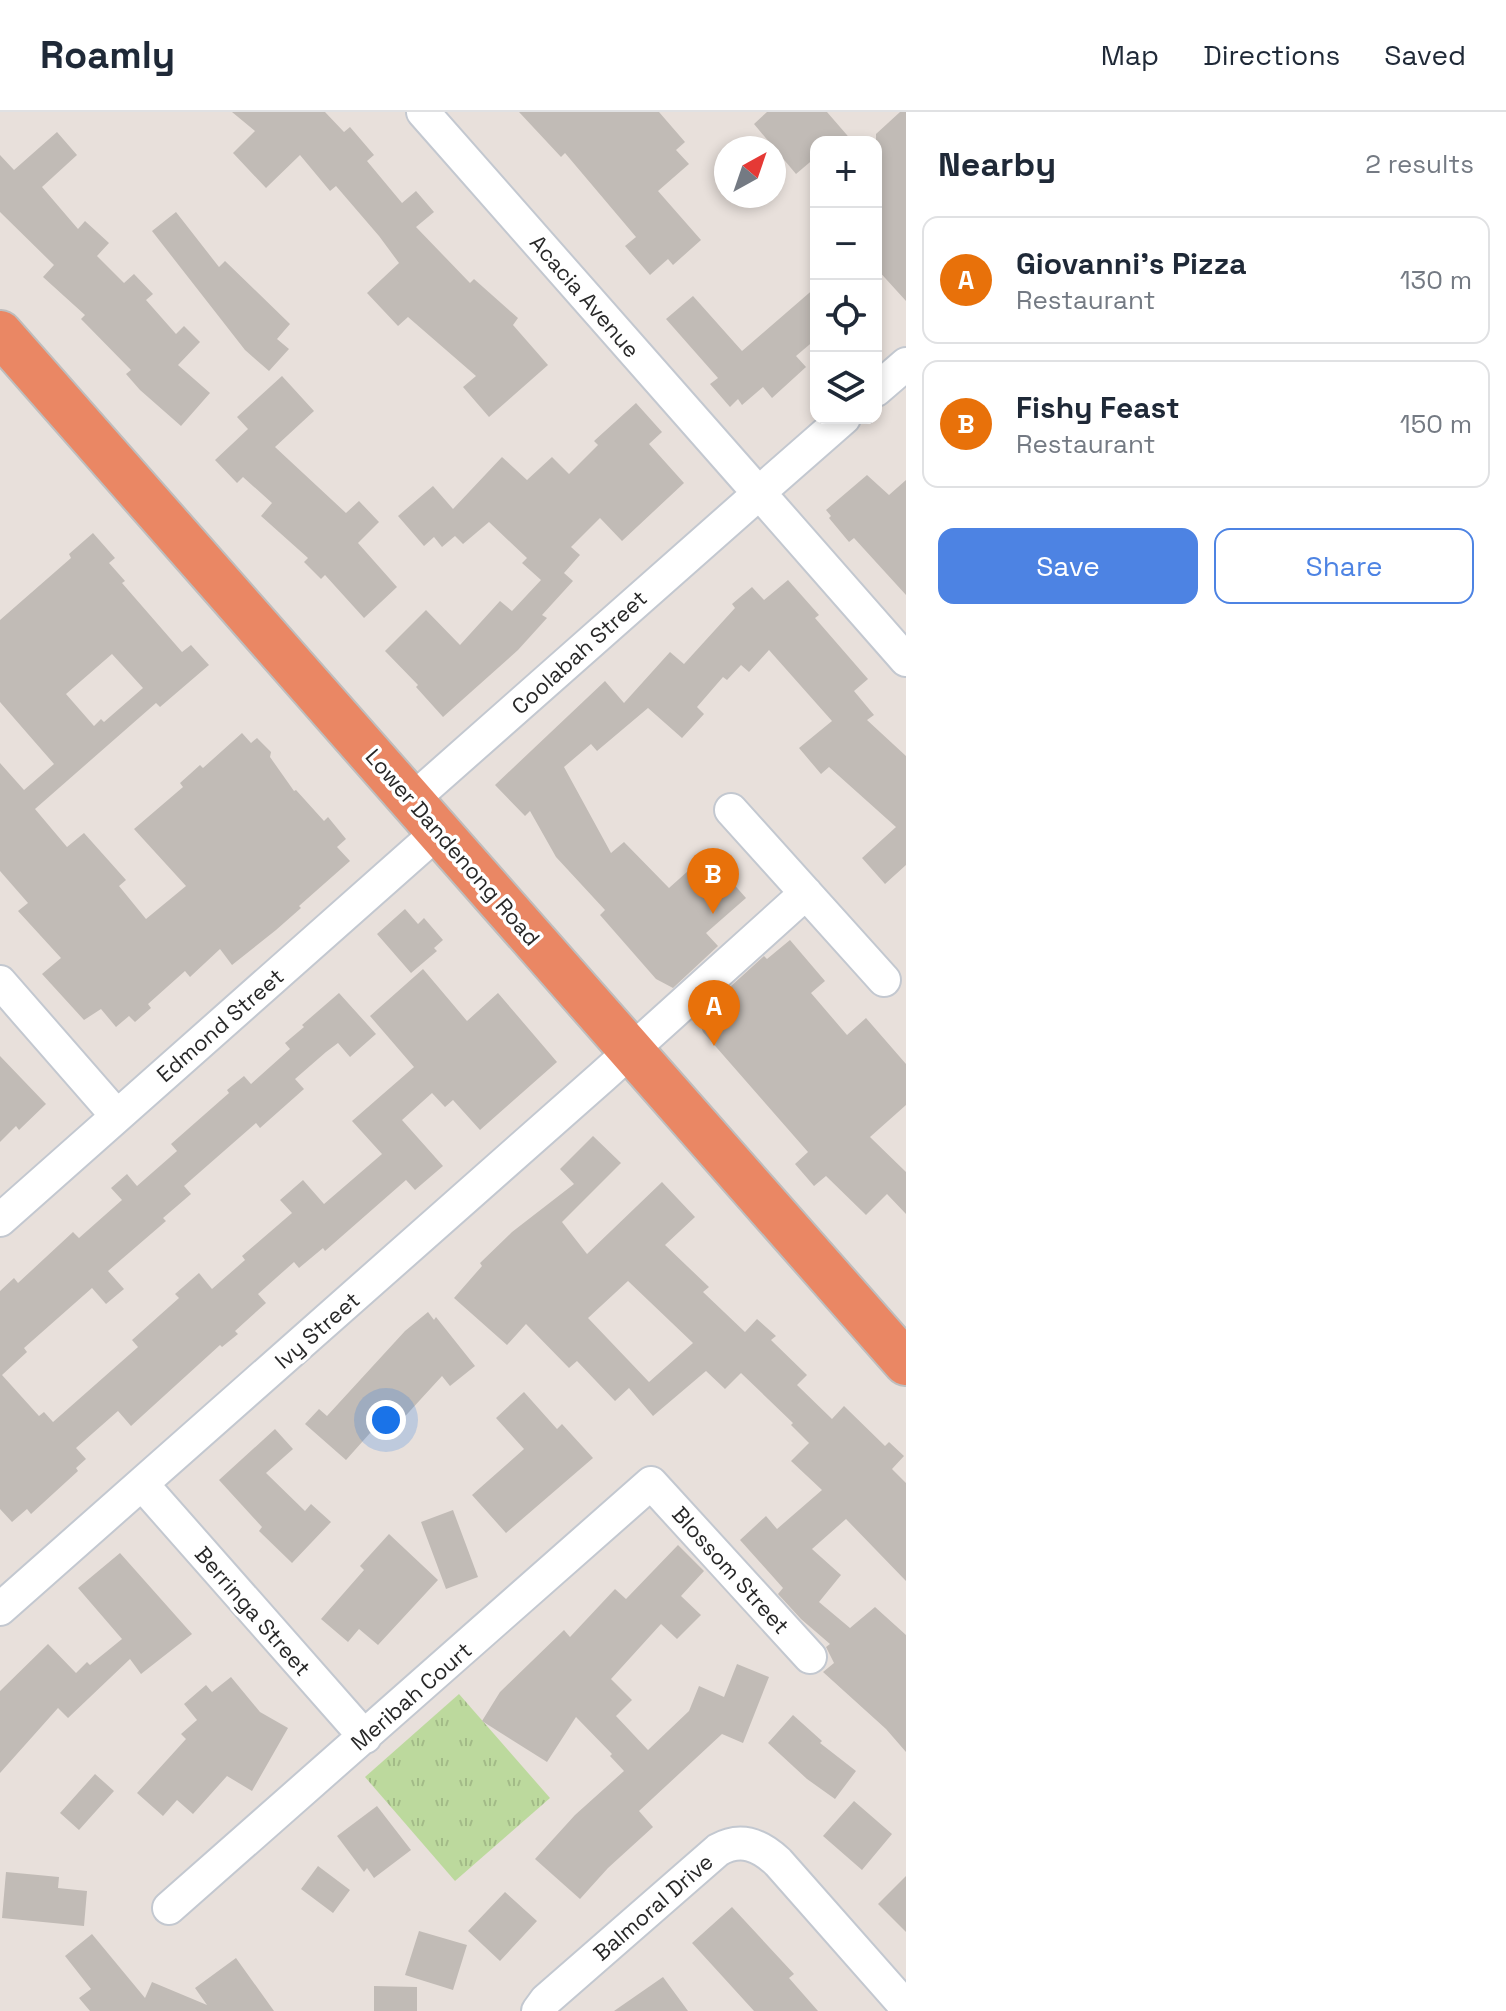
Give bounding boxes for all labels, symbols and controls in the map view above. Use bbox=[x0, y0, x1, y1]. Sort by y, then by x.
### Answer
text: Roamly bbox=[40, 31, 175, 79]
text: Map bbox=[1101, 37, 1159, 73]
text: Directions bbox=[1203, 37, 1340, 73]
text: Saved bbox=[1384, 37, 1466, 73]
north arrow bbox=[714, 136, 786, 208]
map controls bbox=[810, 136, 882, 424]
button: + bbox=[810, 136, 882, 208]
text: Nearby bbox=[938, 143, 1056, 186]
text: 2 results bbox=[1365, 147, 1474, 181]
button: − bbox=[810, 208, 882, 280]
street label: Acacia Avenue bbox=[524, 229, 646, 363]
text: Giovanni's Pizza bbox=[1016, 244, 1247, 283]
text: A bbox=[958, 263, 974, 297]
text: 130 m bbox=[1400, 263, 1472, 297]
button: locate bbox=[810, 280, 882, 352]
text: Restaurant bbox=[1016, 283, 1155, 317]
button: layers bbox=[810, 352, 882, 424]
text: Fishy Feast bbox=[1016, 388, 1180, 427]
text: B bbox=[957, 407, 975, 441]
text: 150 m bbox=[1400, 407, 1472, 441]
text: Restaurant bbox=[1016, 427, 1155, 461]
button: Save bbox=[938, 528, 1198, 604]
button: Share bbox=[1214, 528, 1474, 604]
street label: Coolabah Street bbox=[506, 584, 652, 720]
street label: Lower Dandenong Road bbox=[360, 743, 546, 951]
pin: B bbox=[687, 848, 739, 914]
street label: Edmond Street bbox=[151, 962, 289, 1088]
pin: A bbox=[688, 980, 740, 1046]
street label: Ivy Street bbox=[269, 1285, 365, 1375]
your location bbox=[366, 1400, 406, 1440]
street label: Blossom Street bbox=[666, 1500, 796, 1640]
street label: Berringa Street bbox=[189, 1540, 317, 1682]
street label: Meribah Court bbox=[345, 1636, 477, 1756]
street label: Balmoral Drive bbox=[587, 1847, 719, 1967]

